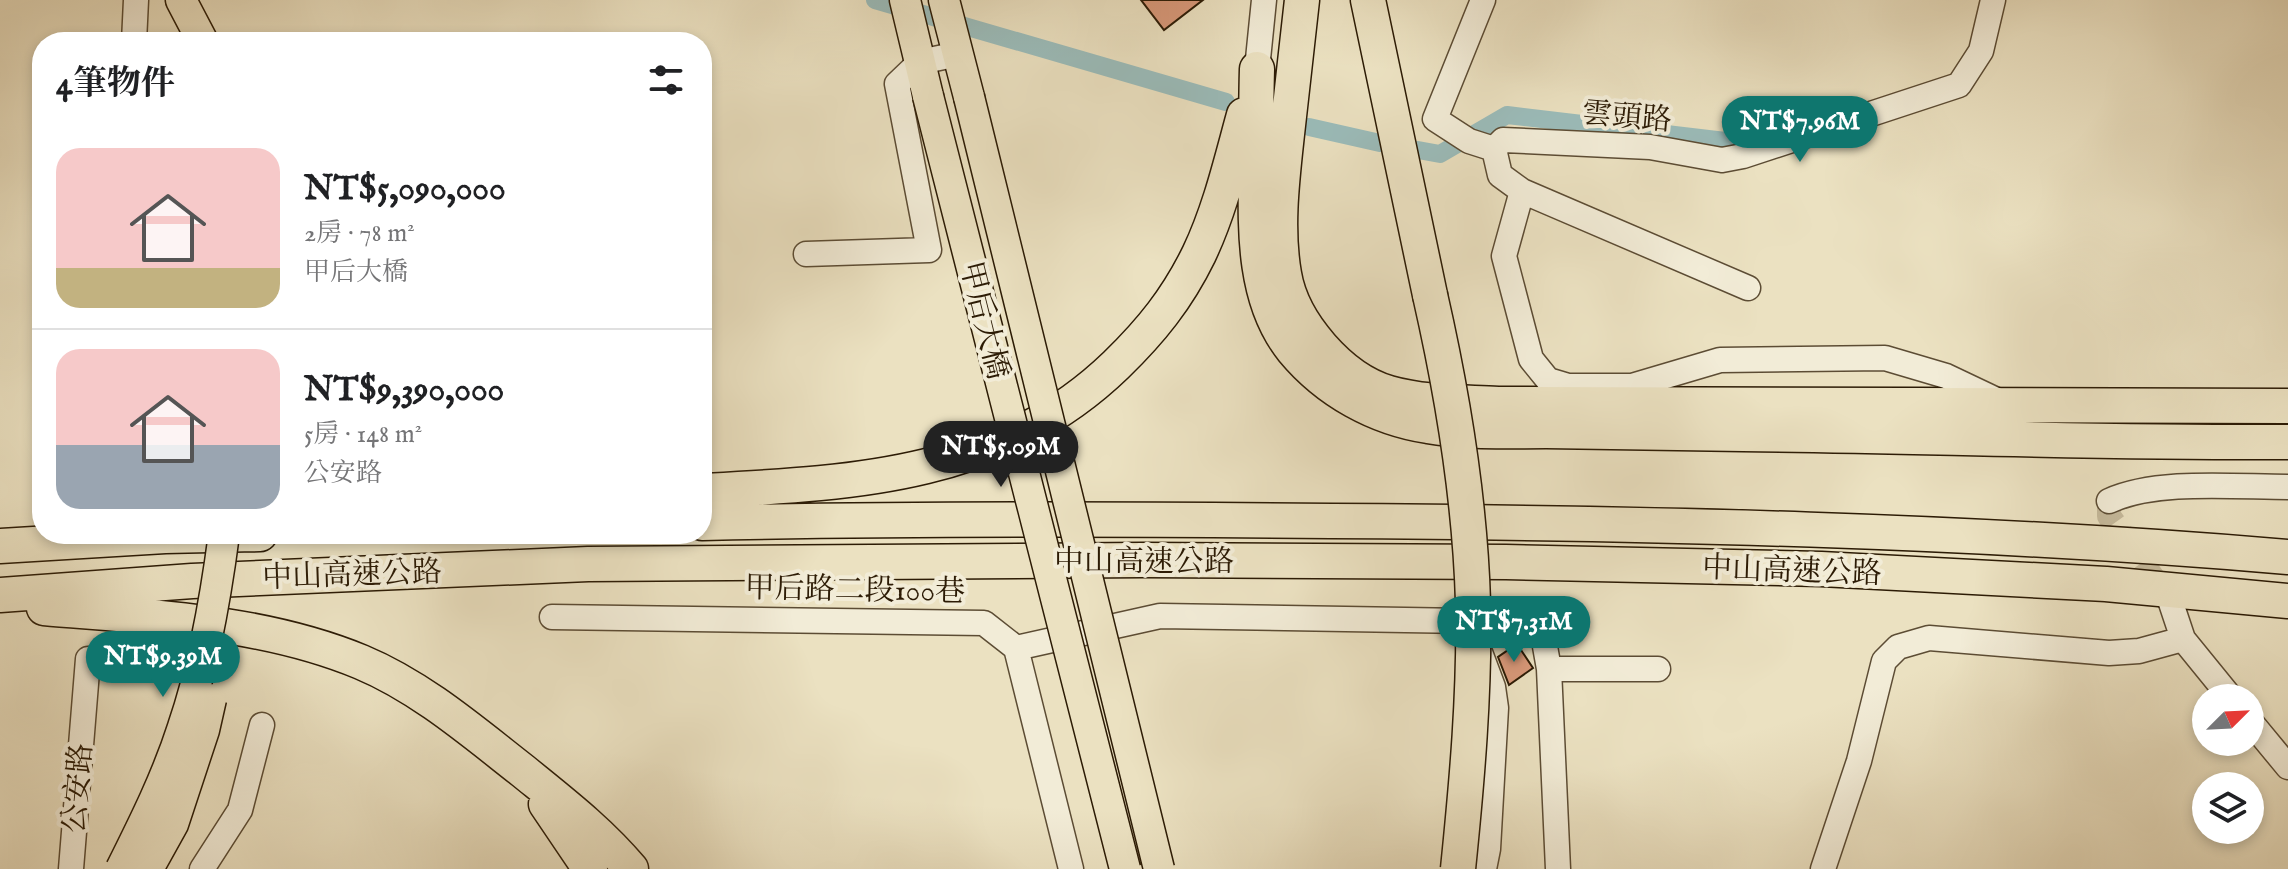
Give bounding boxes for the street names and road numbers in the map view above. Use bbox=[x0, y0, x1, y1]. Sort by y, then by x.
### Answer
street label: 雲頭路 bbox=[1580, 95, 1673, 141]
street label: 甲后大橋 bbox=[950, 258, 1016, 383]
street label: 中山高速公路 bbox=[1054, 544, 1234, 582]
street label: 中山高速公路 bbox=[1701, 550, 1883, 594]
street label: 中山高速公路 bbox=[261, 554, 443, 598]
street label: 甲后路二段100巷 bbox=[744, 570, 966, 612]
street label: 公安路 bbox=[56, 742, 102, 835]

